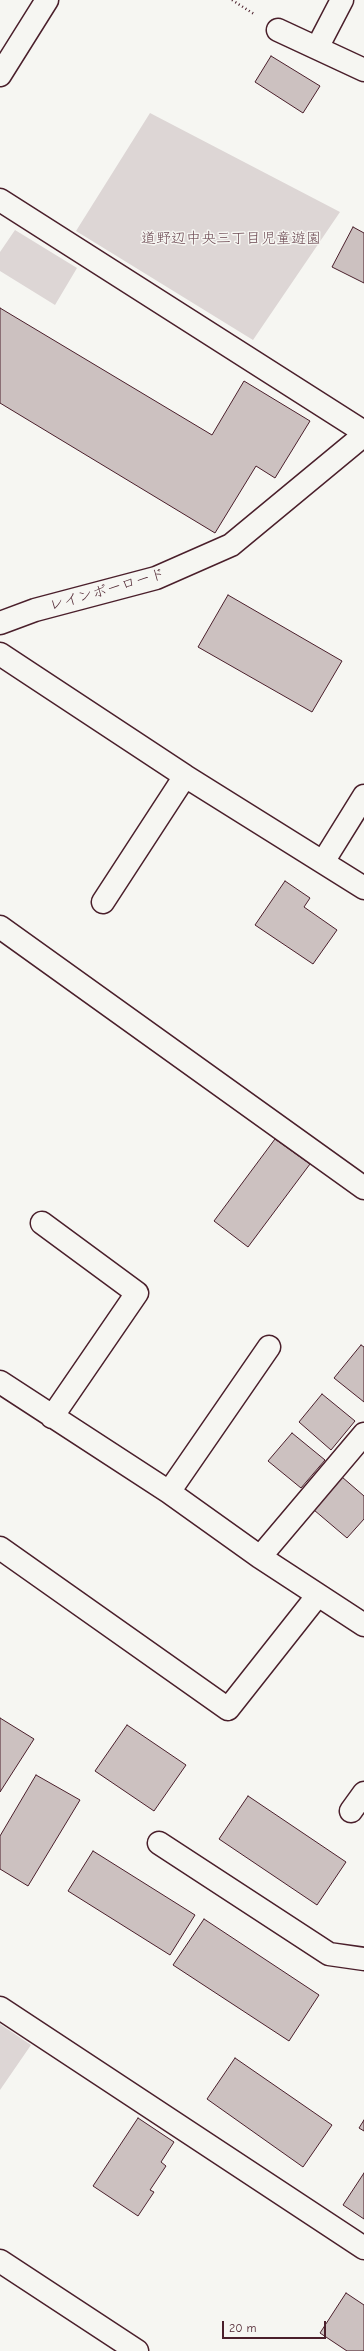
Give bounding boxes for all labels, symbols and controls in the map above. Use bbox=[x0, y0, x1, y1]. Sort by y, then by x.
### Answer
park label: 道野辺中央三丁目児童遊園 bbox=[141, 230, 321, 248]
street label: レインボーロード bbox=[47, 565, 167, 615]
scale bar bbox=[224, 2313, 328, 2339]
text: 20 m bbox=[229, 2321, 257, 2335]

